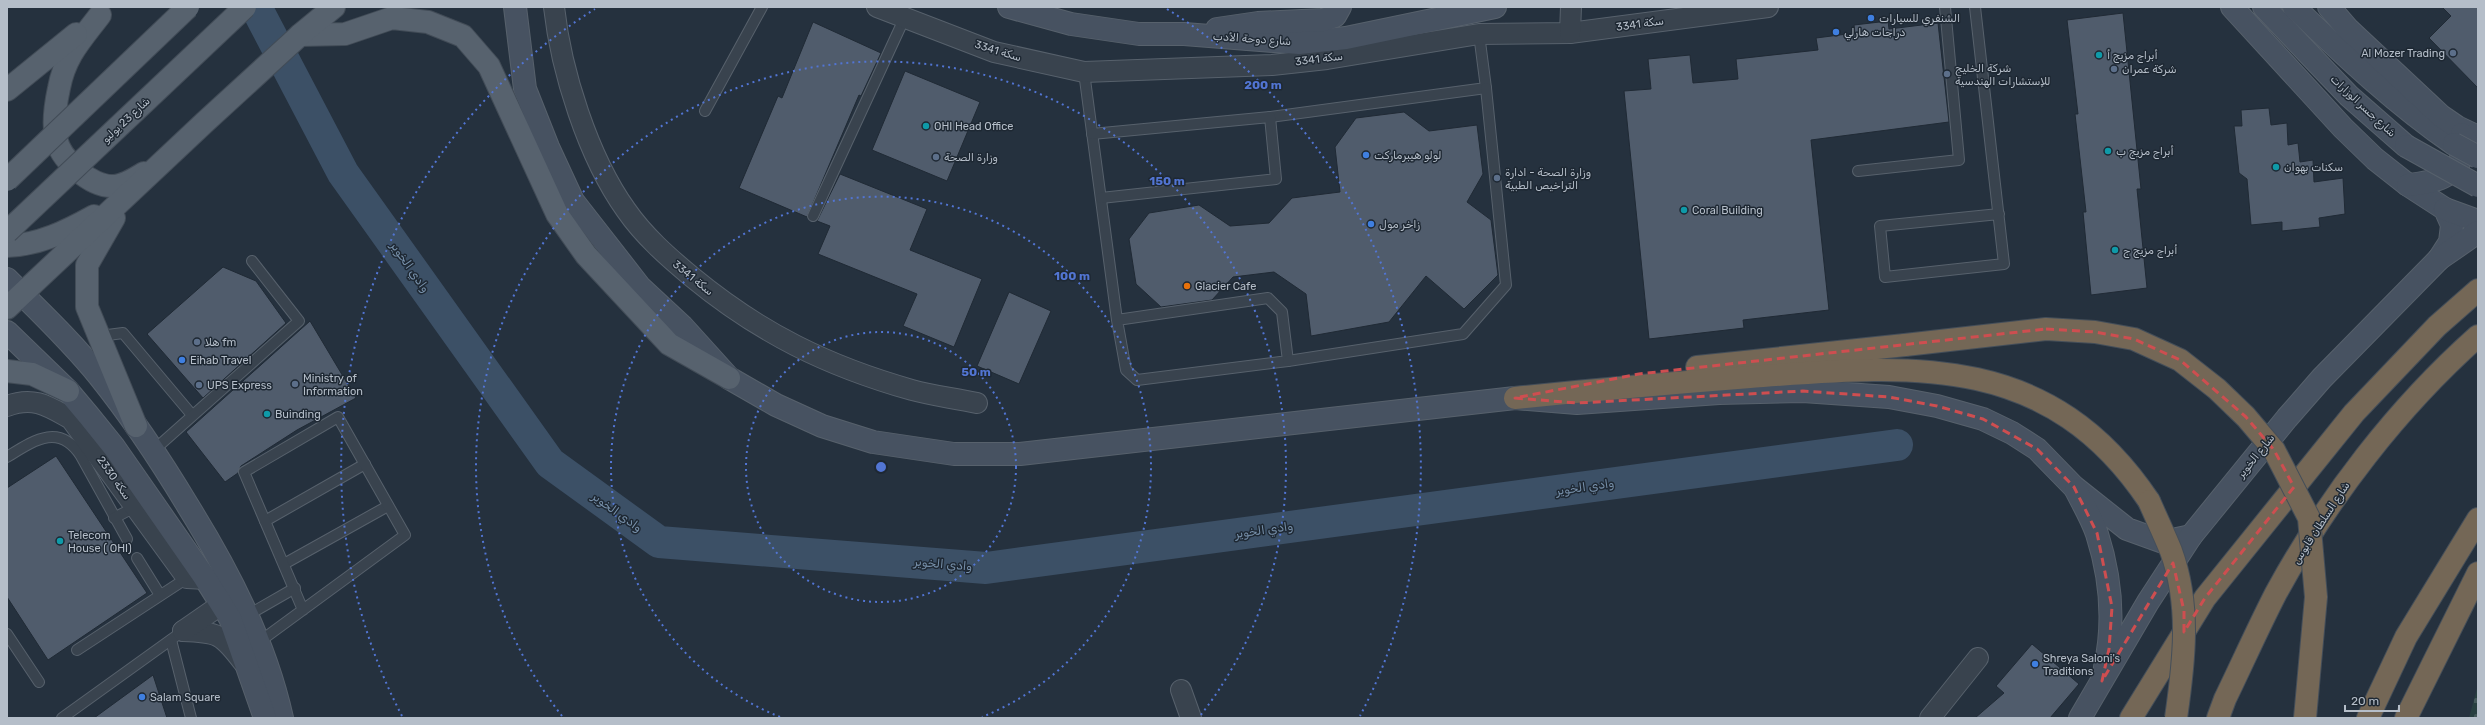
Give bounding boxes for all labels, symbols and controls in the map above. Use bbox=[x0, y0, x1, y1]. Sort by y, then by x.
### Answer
place label: الشنفري للسيارات bbox=[1879, 12, 1960, 26]
marker: الشنفري للسيارات bbox=[1866, 13, 1876, 23]
street label: سكة 3341 bbox=[1615, 14, 1665, 34]
place label: دراجات هارلي bbox=[1844, 26, 1905, 41]
marker: دراجات هارلي bbox=[1831, 27, 1841, 37]
street label: شارع دوحة الأدب bbox=[1212, 30, 1292, 50]
street label: سكة 3341 bbox=[973, 38, 1023, 64]
place label: Al Mozer Trading bbox=[2361, 47, 2445, 60]
marker: Al Mozer Trading bbox=[2448, 48, 2458, 58]
place label: أبراج مزيج أ bbox=[2107, 49, 2158, 64]
street label: سكة 3341 bbox=[1294, 50, 1344, 68]
marker: أبراج مزيج أ bbox=[2094, 50, 2104, 60]
place label: شركة الخليج للإستشارات الهندسية bbox=[1955, 62, 2050, 88]
place label: شركة عمران bbox=[2122, 63, 2177, 76]
marker: شركة عمران bbox=[2109, 64, 2119, 74]
marker: شركة الخليج للإستشارات الهندسية bbox=[1942, 69, 1952, 79]
street label: شارع جسر الوزارات bbox=[2326, 72, 2398, 141]
text: 200 m bbox=[1244, 78, 1282, 92]
street label: شارع 23 يوليو bbox=[99, 94, 154, 147]
place label: OHI Head Office bbox=[934, 120, 1013, 133]
marker: OHI Head Office bbox=[921, 121, 931, 131]
place label: أبراج مزيج ب bbox=[2116, 145, 2174, 160]
marker: أبراج مزيج ب bbox=[2103, 146, 2113, 156]
place label: لولو هيبرماركت bbox=[1374, 149, 1442, 163]
marker: لولو هيبرماركت bbox=[1361, 150, 1371, 160]
place label: وزارة الصحة bbox=[944, 151, 998, 165]
marker: وزارة الصحة bbox=[931, 152, 941, 162]
place label: سكنات بهوان bbox=[2284, 161, 2343, 175]
marker: سكنات بهوان bbox=[2271, 162, 2281, 172]
place label: وزارة الصحة - ادارة التراخيص الطبية bbox=[1505, 166, 1591, 192]
marker: وزارة الصحة - ادارة التراخيص الطبية bbox=[1492, 173, 1502, 183]
text: 150 m bbox=[1149, 174, 1185, 188]
place label: Coral Building bbox=[1692, 204, 1763, 217]
marker: Coral Building bbox=[1679, 205, 1689, 215]
place label: زاخر مول bbox=[1379, 218, 1421, 232]
marker: زاخر مول bbox=[1366, 219, 1376, 229]
water label: وادي الخوير bbox=[386, 238, 433, 296]
place label: أبراج مزيج ج bbox=[2123, 244, 2177, 259]
marker: أبراج مزيج ج bbox=[2110, 245, 2120, 255]
street label: سكة 3341 bbox=[670, 258, 716, 298]
text: 100 m bbox=[1054, 269, 1090, 283]
place label: Glacier Cafe bbox=[1195, 280, 1256, 293]
marker: Glacier Cafe bbox=[1182, 281, 1192, 291]
place label: هلا fm bbox=[205, 336, 236, 349]
marker: هلا fm bbox=[192, 337, 202, 347]
place label: Eihab Travel bbox=[190, 354, 251, 367]
marker: Eihab Travel bbox=[177, 355, 187, 365]
text: 50 m bbox=[961, 365, 991, 379]
place label: Ministry of Information bbox=[303, 372, 363, 398]
place label: UPS Express bbox=[207, 379, 272, 392]
marker: Ministry of Information bbox=[290, 379, 300, 389]
marker: UPS Express bbox=[194, 380, 204, 390]
place label: Buinding bbox=[275, 408, 321, 421]
marker: Buinding bbox=[262, 409, 272, 419]
street label: شارع الخوير bbox=[2234, 432, 2279, 482]
street label: سكة 2330 bbox=[94, 454, 134, 502]
centre of rings bbox=[874, 460, 888, 474]
water label: وادي الخوير bbox=[1554, 476, 1615, 499]
street label: شارع السلطان قابوس bbox=[2289, 479, 2354, 568]
water label: وادي الخوير bbox=[588, 489, 645, 536]
water label: وادي الخوير bbox=[1233, 519, 1294, 542]
place label: Telecom House ( OHI) bbox=[68, 529, 132, 555]
marker: Telecom House ( OHI) bbox=[55, 536, 65, 546]
water label: وادي الخوير bbox=[912, 554, 973, 575]
place label: Shreya Saloni's Traditions bbox=[2043, 652, 2121, 678]
marker: Shreya Saloni's Traditions bbox=[2030, 659, 2040, 669]
scale bar bbox=[2345, 687, 2399, 713]
place label: Salam Square bbox=[150, 691, 220, 704]
marker: Salam Square bbox=[137, 692, 147, 702]
text: 20 m bbox=[2351, 694, 2379, 708]

